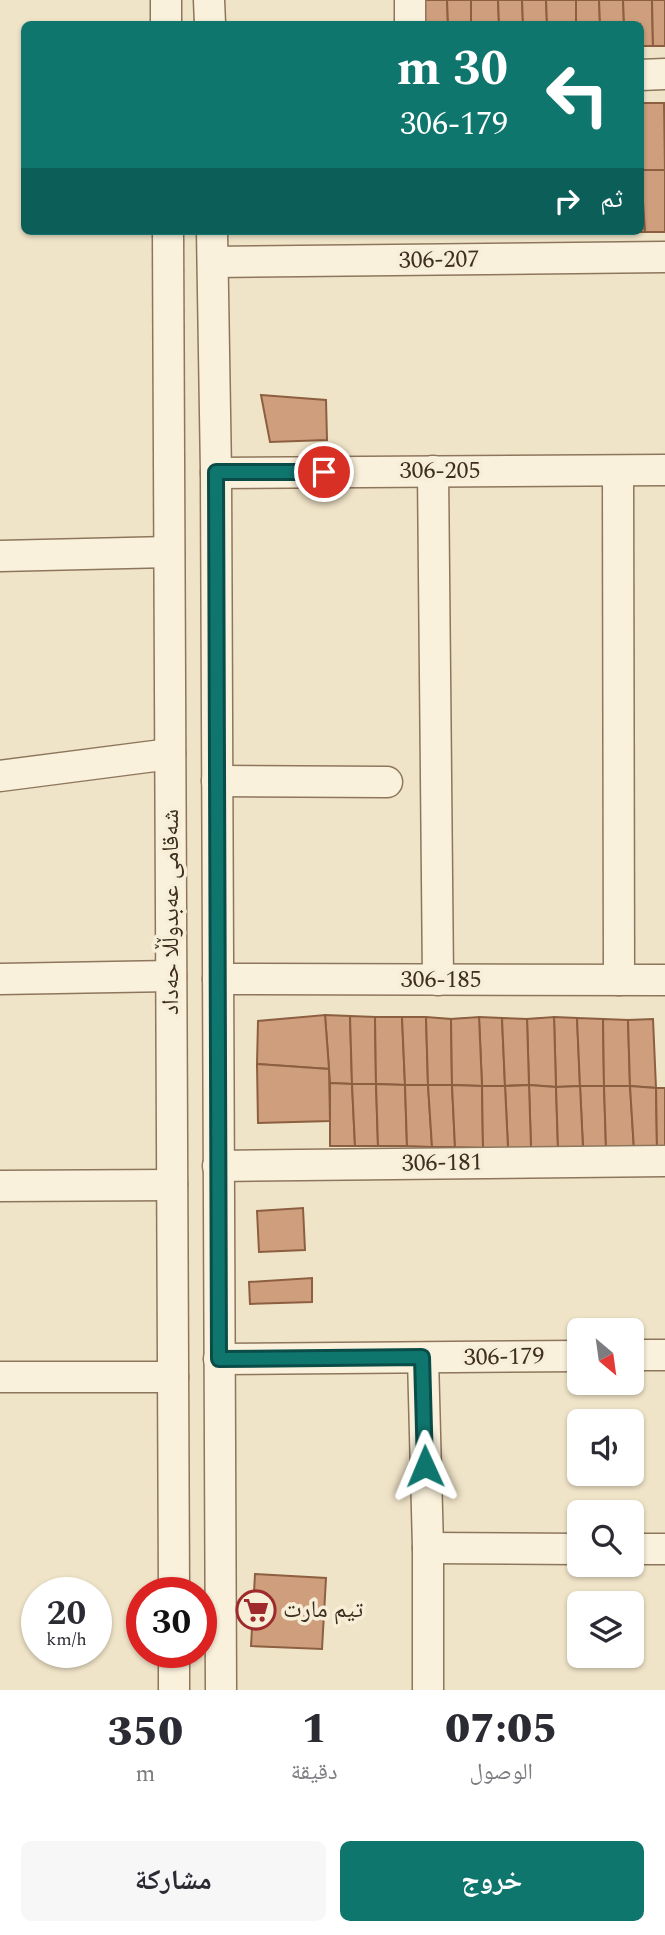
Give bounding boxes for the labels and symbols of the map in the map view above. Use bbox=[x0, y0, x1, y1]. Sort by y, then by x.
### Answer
street label: 306-207 bbox=[398, 241, 480, 279]
pin bbox=[294, 442, 354, 502]
street label: 306-205 bbox=[400, 453, 481, 489]
street label: شەقامی عەبدوڵڵا حەداد bbox=[153, 809, 189, 1015]
street label: 306-185 bbox=[401, 962, 482, 998]
street label: 306-181 bbox=[401, 1144, 483, 1182]
north arrow bbox=[567, 1318, 644, 1395]
street label: 306-179 bbox=[463, 1338, 545, 1376]
position arrow bbox=[388, 1429, 462, 1503]
speed limit sign: 30 bbox=[126, 1577, 217, 1668]
supermarket icon: تيم مارت bbox=[235, 1589, 277, 1631]
place label: تيم مارت bbox=[283, 1592, 363, 1628]

